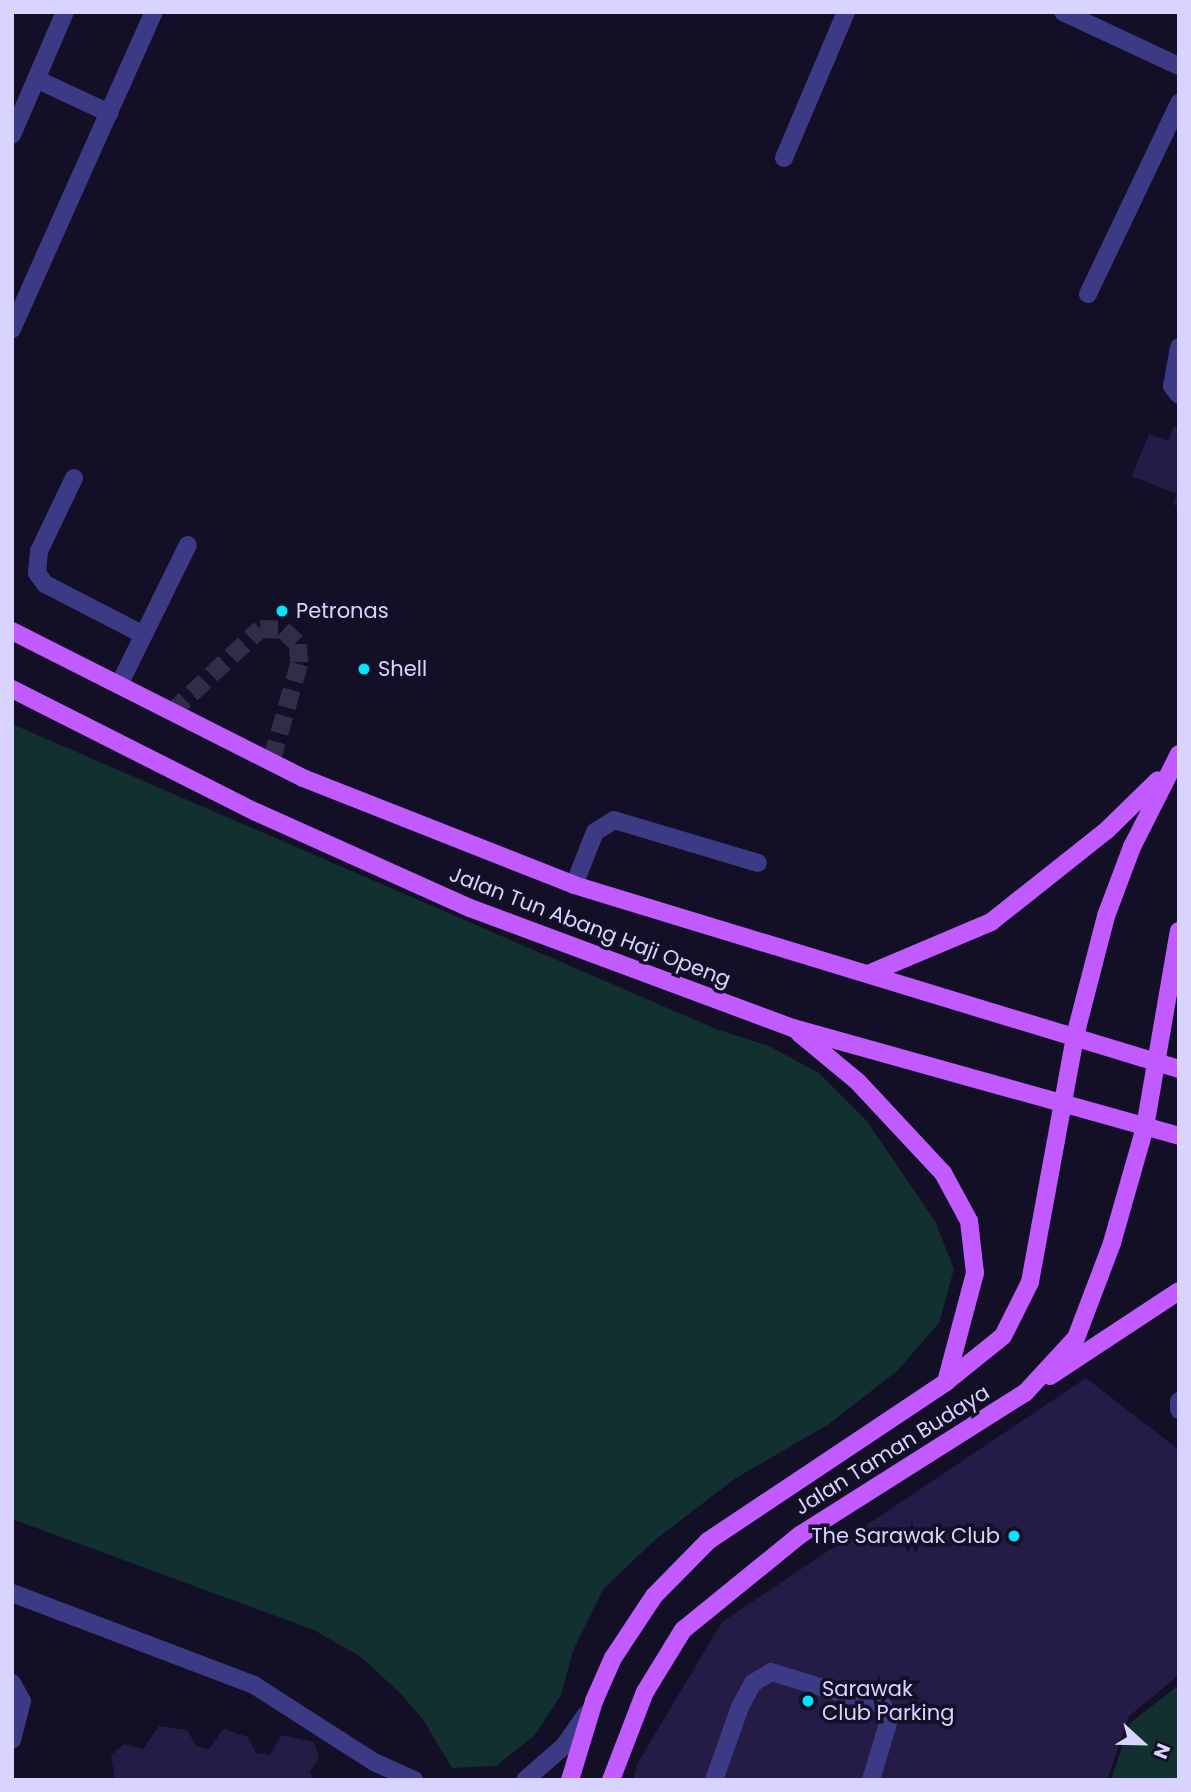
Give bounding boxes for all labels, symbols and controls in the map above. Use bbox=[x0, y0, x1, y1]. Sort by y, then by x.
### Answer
place label: Petronas bbox=[296, 598, 389, 624]
marker: Petronas bbox=[274, 603, 290, 619]
place label: Shell bbox=[378, 656, 427, 682]
marker: Shell bbox=[356, 661, 372, 677]
street label: Jalan Tun Abang Haji Openg bbox=[446, 862, 734, 992]
street label: Jalan Taman Budaya bbox=[790, 1380, 994, 1520]
place label: The Sarawak Club bbox=[811, 1523, 1000, 1549]
marker: The Sarawak Club bbox=[1006, 1528, 1022, 1544]
place label: Sarawak Club Parking bbox=[822, 1676, 954, 1726]
marker: Sarawak Club Parking bbox=[800, 1693, 816, 1709]
north arrow bbox=[1107, 1708, 1177, 1778]
text: N bbox=[1147, 1739, 1177, 1763]

